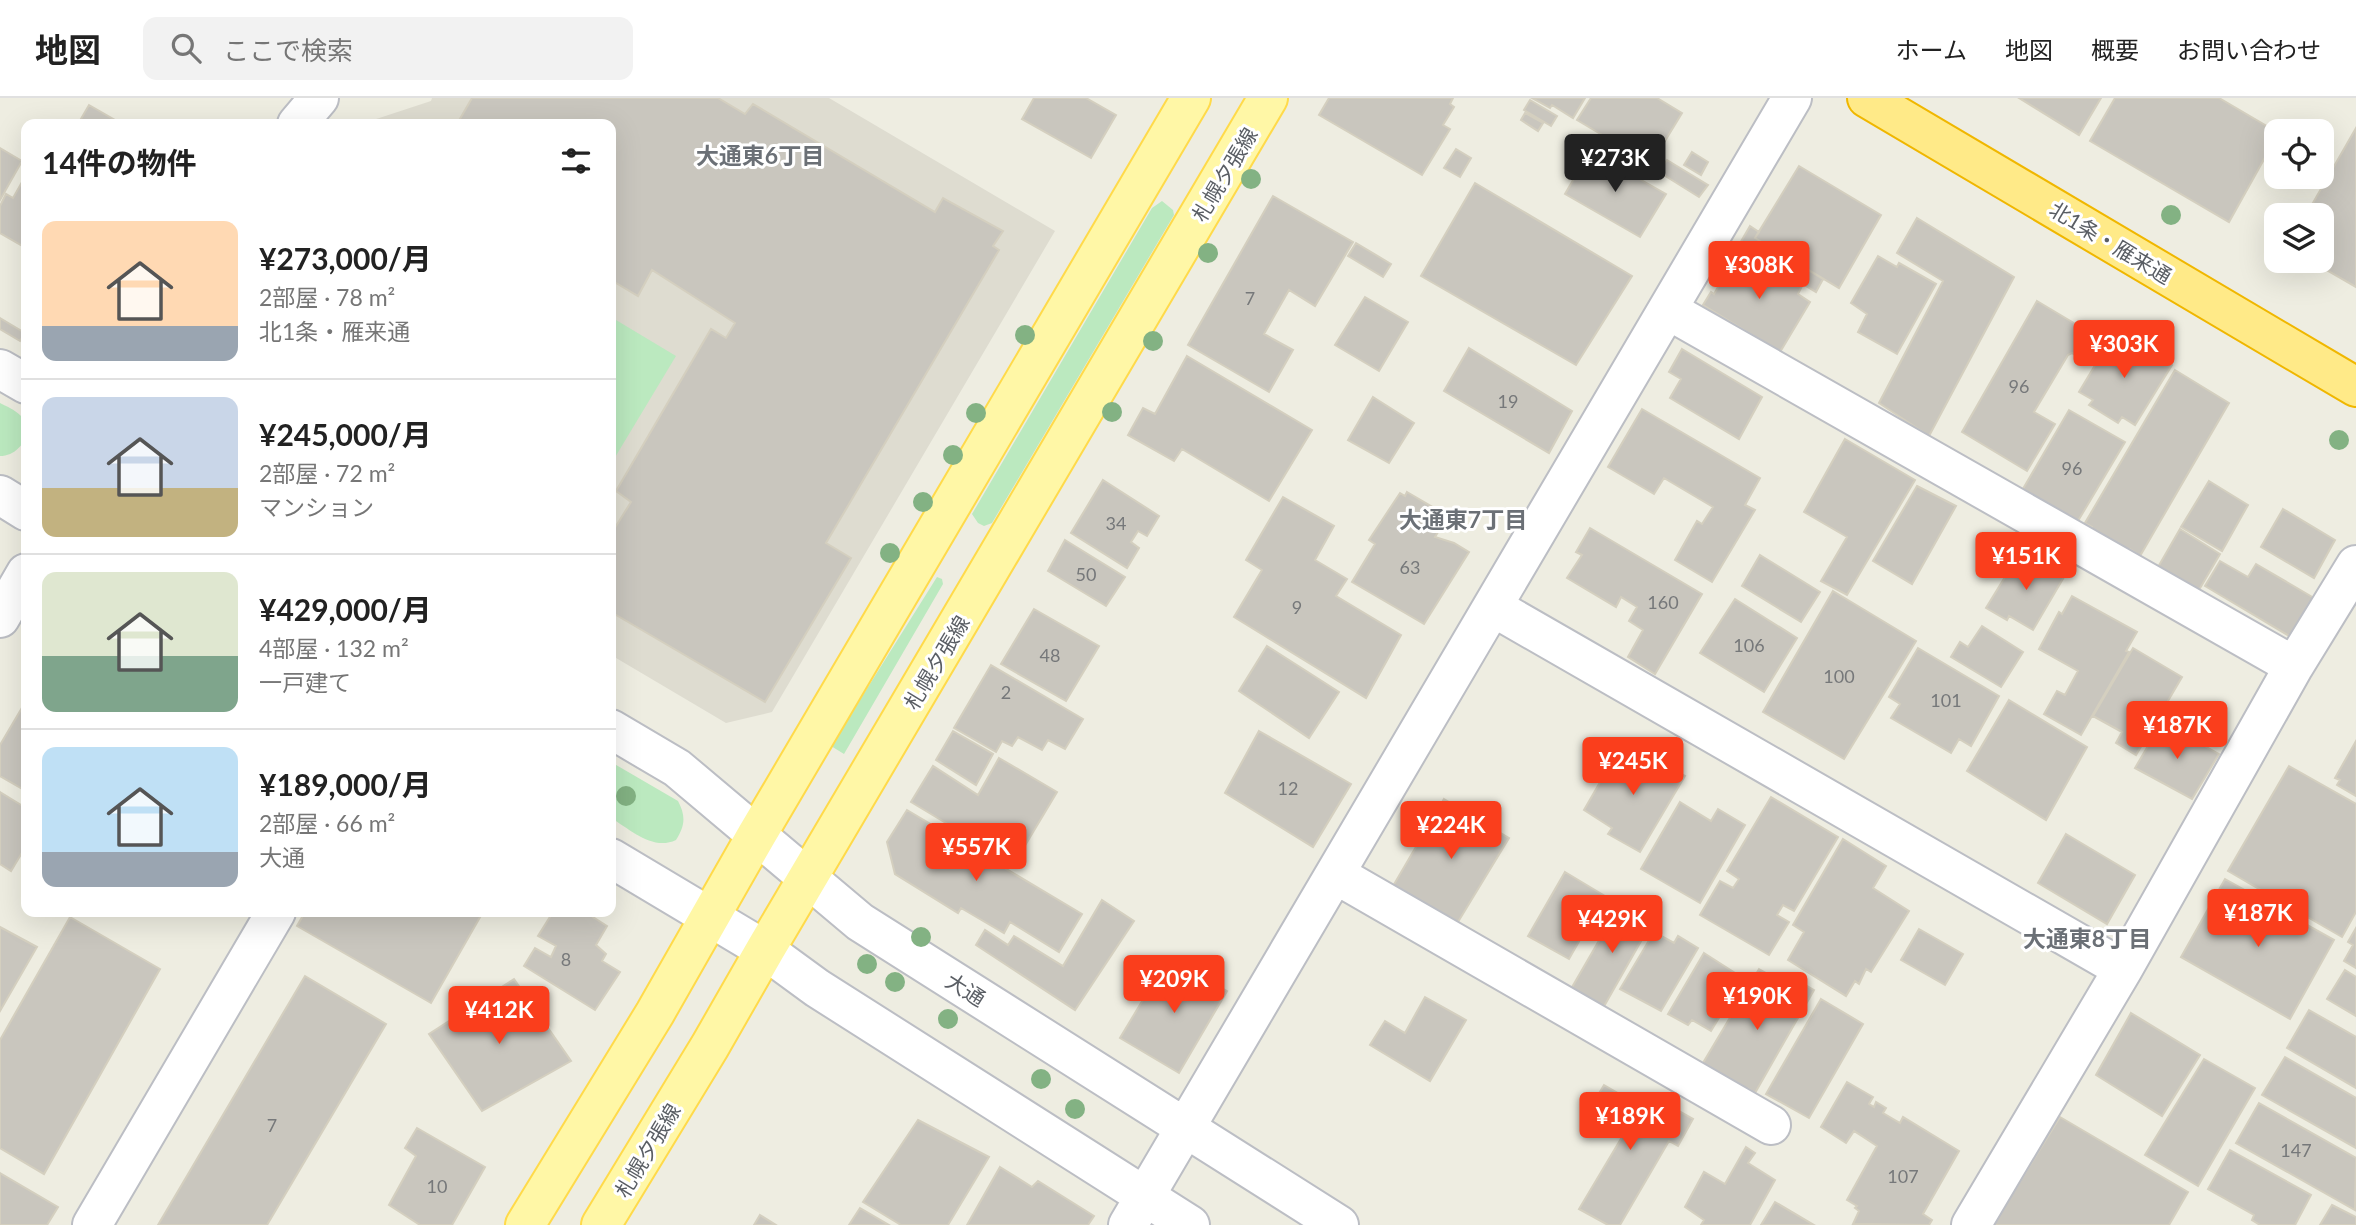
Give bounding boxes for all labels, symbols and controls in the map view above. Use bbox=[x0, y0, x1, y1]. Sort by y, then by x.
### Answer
search box bbox=[143, 17, 633, 80]
text: 地図 bbox=[35, 29, 101, 69]
icon: search bbox=[167, 29, 205, 67]
text: ここで検索 bbox=[223, 34, 353, 66]
text: ホーム bbox=[1896, 35, 1967, 64]
text: 地図 bbox=[2005, 35, 2053, 64]
text: 概要 bbox=[2091, 35, 2139, 64]
text: お問い合わせ bbox=[2177, 35, 2321, 64]
map controls bbox=[2264, 119, 2334, 273]
button: locate bbox=[2264, 119, 2334, 189]
street label: 札幌夕張線 bbox=[1186, 123, 1262, 225]
pin: ¥273K bbox=[1566, 134, 1664, 194]
district label: 大通東6丁目 bbox=[696, 141, 824, 169]
icon: filters bbox=[557, 142, 595, 180]
text: ¥273K bbox=[1580, 143, 1650, 171]
text: 14件の物件 bbox=[42, 144, 197, 180]
street label: 北1条・雁来通 bbox=[2045, 196, 2177, 288]
button: layers bbox=[2264, 203, 2334, 273]
text: ¥273,000/月 bbox=[259, 240, 432, 276]
pin: ¥308K bbox=[1710, 242, 1808, 301]
icon: home bbox=[98, 249, 182, 333]
text: ¥308K bbox=[1724, 250, 1794, 278]
text: 2部屋 · 78 m² bbox=[259, 283, 395, 311]
house number: 7 bbox=[1245, 287, 1255, 309]
text: 北1条・雁来通 bbox=[259, 317, 410, 345]
pin: ¥303K bbox=[2075, 320, 2173, 380]
text: ¥303K bbox=[2089, 329, 2159, 357]
house number: 96 bbox=[2009, 375, 2029, 397]
house number: 19 bbox=[1498, 390, 1518, 412]
text: ¥245,000/月 bbox=[259, 416, 432, 452]
icon: home bbox=[98, 425, 182, 509]
house number: 96 bbox=[2062, 457, 2082, 479]
text: 2部屋 · 72 m² bbox=[259, 459, 395, 487]
text: マンション bbox=[259, 493, 374, 521]
district label: 大通東7丁目 bbox=[1399, 505, 1527, 533]
house number: 34 bbox=[1106, 512, 1126, 534]
pin: ¥151K bbox=[1977, 532, 2075, 592]
text: ¥151K bbox=[1991, 541, 2061, 569]
house number: 63 bbox=[1400, 556, 1420, 578]
house number: 50 bbox=[1076, 563, 1096, 585]
text: ¥429,000/月 bbox=[259, 591, 432, 627]
house number: 160 bbox=[1647, 591, 1679, 613]
house number: 9 bbox=[1292, 596, 1302, 618]
icon: home bbox=[98, 600, 182, 684]
street label: 札幌夕張線 bbox=[898, 611, 974, 713]
text: 4部屋 · 132 m² bbox=[259, 634, 409, 662]
house number: 106 bbox=[1733, 634, 1765, 656]
house number: 48 bbox=[1040, 644, 1060, 666]
house number: 100 bbox=[1823, 665, 1855, 687]
text: 一戸建て bbox=[259, 668, 351, 696]
house number: 2 bbox=[1001, 681, 1011, 703]
house number: 101 bbox=[1930, 689, 1962, 711]
pin: ¥187K bbox=[2128, 702, 2226, 761]
text: ¥187K bbox=[2142, 710, 2212, 738]
pin: ¥245K bbox=[1584, 738, 1682, 797]
text: ¥245K bbox=[1598, 746, 1668, 774]
text: ¥189,000/月 bbox=[259, 766, 432, 802]
icon: home bbox=[98, 775, 182, 859]
house number: 12 bbox=[1278, 777, 1298, 799]
pin: ¥224K bbox=[1402, 802, 1500, 861]
text: 2部屋 · 66 m² bbox=[259, 809, 395, 837]
text: ¥224K bbox=[1416, 810, 1486, 838]
pin: ¥557K bbox=[927, 824, 1025, 883]
text: ¥557K bbox=[941, 832, 1011, 860]
text: 大通 bbox=[259, 843, 305, 871]
pin: ¥187K bbox=[2209, 890, 2307, 949]
pin: ¥429K bbox=[1563, 896, 1661, 955]
text: ¥187K bbox=[2223, 898, 2293, 926]
text: ¥429K bbox=[1577, 904, 1647, 932]
district label: 大通東8丁目 bbox=[2023, 924, 2151, 952]
house number: 8 bbox=[561, 948, 571, 970]
pin: ¥209K bbox=[1125, 956, 1223, 1015]
text: ¥209K bbox=[1139, 964, 1209, 992]
street label: 大通 bbox=[942, 967, 990, 1011]
pin: ¥190K bbox=[1708, 972, 1806, 1032]
text: ¥190K bbox=[1722, 981, 1792, 1009]
pin: ¥412K bbox=[450, 986, 548, 1046]
text: ¥412K bbox=[464, 995, 534, 1023]
pin: ¥189K bbox=[1581, 1093, 1679, 1152]
street label: 札幌夕張線 bbox=[609, 1099, 685, 1201]
text: ¥189K bbox=[1595, 1101, 1665, 1129]
house number: 7 bbox=[267, 1114, 277, 1136]
house number: 147 bbox=[2280, 1139, 2312, 1161]
house number: 107 bbox=[1887, 1165, 1919, 1187]
house number: 10 bbox=[427, 1175, 447, 1197]

